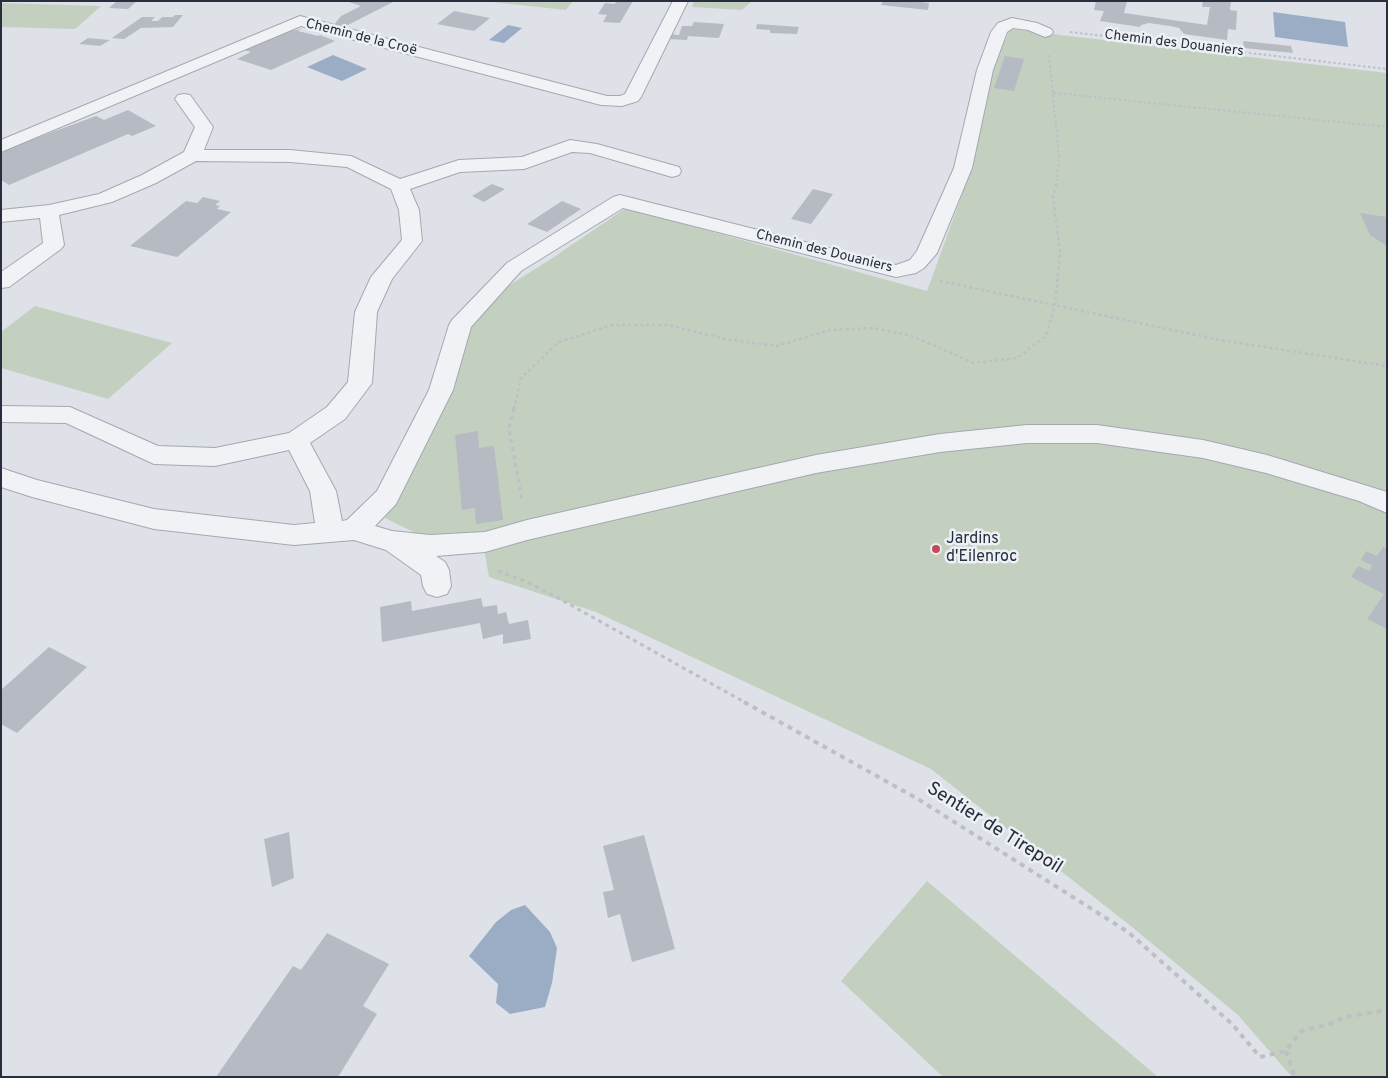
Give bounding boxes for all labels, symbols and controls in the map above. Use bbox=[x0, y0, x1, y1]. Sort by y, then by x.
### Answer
street label: Chemin de la Croë bbox=[304, 16, 418, 60]
street label: Chemin des Douaniers bbox=[1103, 27, 1245, 61]
street label: Chemin des Douaniers bbox=[754, 227, 894, 277]
place label: Jardins d'Eilenroc bbox=[946, 530, 1017, 568]
marker: Jardins d'Eilenroc bbox=[930, 543, 942, 555]
street label: Sentier de Tirepoil bbox=[922, 778, 1066, 880]

